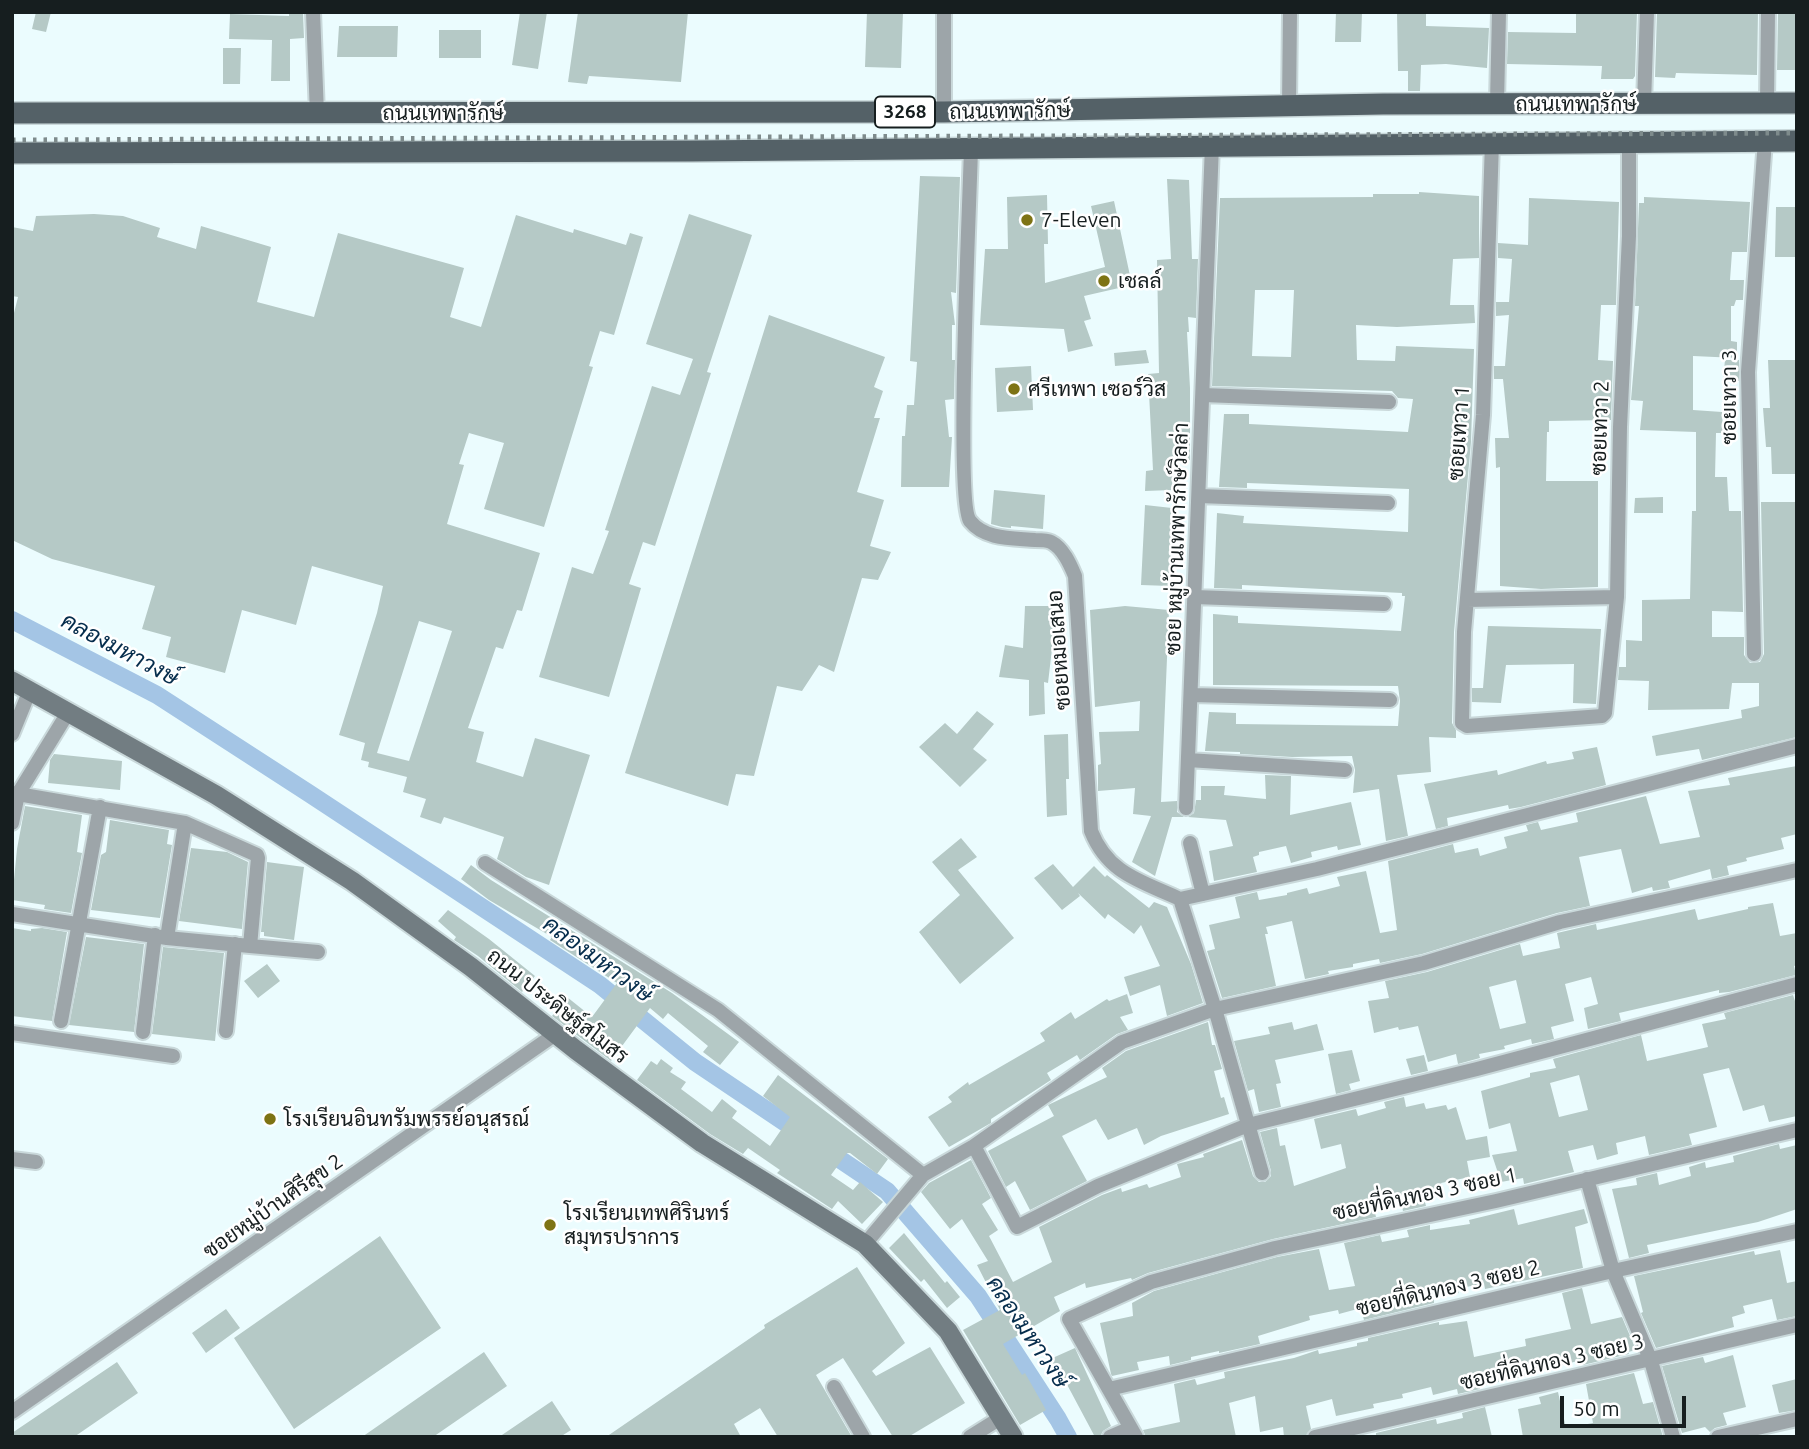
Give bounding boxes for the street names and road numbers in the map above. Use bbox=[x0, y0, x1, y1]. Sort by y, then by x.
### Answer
street label: ถนนเทพารักษ์ bbox=[1515, 91, 1637, 117]
road number: 3268 bbox=[875, 96, 935, 128]
street label: ถนนเทพารักษ์ bbox=[949, 97, 1071, 125]
street label: ถนนเทพารักษ์ bbox=[382, 100, 504, 126]
street label: ซอยเทวา 3 bbox=[1716, 349, 1742, 445]
street label: ซอยเทวา 2 bbox=[1586, 380, 1614, 476]
street label: ซอยเทวา 1 bbox=[1443, 385, 1475, 481]
street label: ซอย หมู่บ้านเทพารักษ์วิลล่า bbox=[1160, 422, 1194, 656]
street label: ซอยหมอเสนอ bbox=[1042, 589, 1076, 711]
street label: ถนน ประดิษฐ์สโมสร bbox=[482, 943, 634, 1069]
street label: ซอยหมู่บ้านศิรีสุข 2 bbox=[198, 1148, 348, 1264]
street label: ซอยที่ดินทอง 3 ซอย 1 bbox=[1330, 1162, 1520, 1226]
street label: ซอยที่ดินทอง 3 ซอย 2 bbox=[1354, 1255, 1542, 1321]
street label: ซอยที่ดินทอง 3 ซอย 3 bbox=[1458, 1329, 1646, 1395]

